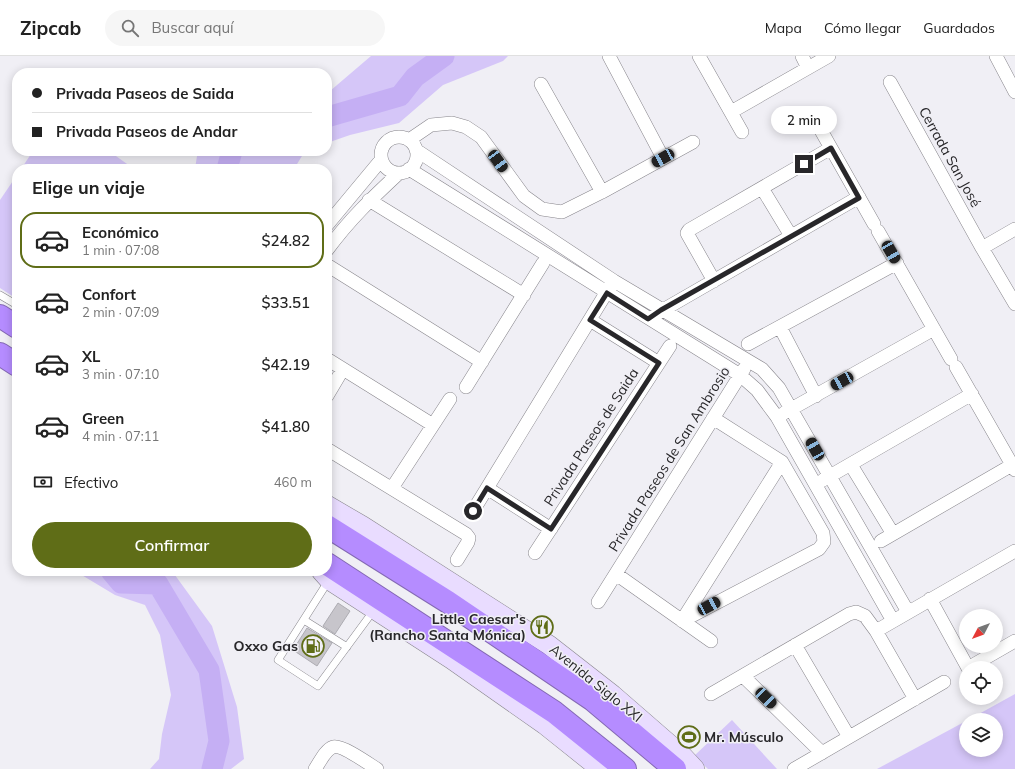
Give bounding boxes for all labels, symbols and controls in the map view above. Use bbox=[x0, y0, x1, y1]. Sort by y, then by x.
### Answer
search box bbox=[105, 10, 385, 46]
text: Zipcab bbox=[20, 16, 81, 40]
icon: search bbox=[119, 17, 141, 39]
text: Buscar aquí bbox=[151, 18, 234, 37]
text: Mapa bbox=[765, 19, 802, 37]
text: Cómo llegar bbox=[824, 19, 901, 37]
text: Guardados bbox=[923, 19, 995, 37]
text: Privada Paseos de Saida bbox=[56, 84, 234, 103]
street label: Cerrada San José bbox=[915, 104, 985, 210]
callout: 2 min bbox=[771, 106, 837, 134]
text: 2 min bbox=[787, 112, 821, 128]
text: Privada Paseos de Andar bbox=[56, 122, 237, 141]
car bbox=[650, 147, 676, 169]
car bbox=[486, 148, 510, 174]
route end bbox=[795, 155, 813, 173]
text: Elige un viaje bbox=[32, 176, 145, 199]
icon: car bbox=[34, 222, 70, 258]
text: Económico bbox=[82, 223, 159, 242]
text: $24.82 bbox=[261, 231, 310, 250]
car bbox=[880, 239, 902, 265]
text: 1 min · 07:08 bbox=[82, 242, 159, 258]
icon: car bbox=[34, 284, 70, 320]
text: Confort bbox=[82, 285, 136, 304]
text: $33.51 bbox=[261, 293, 310, 312]
text: 2 min · 07:09 bbox=[82, 304, 159, 320]
icon: car bbox=[34, 346, 70, 382]
text: XL bbox=[82, 347, 100, 366]
text: $42.19 bbox=[261, 355, 310, 374]
street label: Privada Paseos de San Ambrosio bbox=[604, 363, 734, 555]
street label: Privada Paseos de Saida bbox=[540, 365, 642, 509]
text: 3 min · 07:10 bbox=[82, 366, 159, 382]
car bbox=[829, 370, 855, 392]
icon: car bbox=[34, 408, 70, 444]
text: Green bbox=[82, 409, 124, 428]
text: $41.80 bbox=[261, 417, 310, 436]
text: 4 min · 07:11 bbox=[82, 428, 159, 444]
car bbox=[804, 436, 826, 462]
icon: cash bbox=[32, 471, 54, 493]
text: Efectivo bbox=[64, 473, 118, 492]
text: 460 m bbox=[274, 474, 312, 490]
route start bbox=[464, 502, 482, 520]
button: Confirmar bbox=[32, 522, 312, 568]
car bbox=[696, 595, 722, 617]
north arrow bbox=[959, 609, 1003, 653]
map controls bbox=[959, 609, 1003, 757]
place label: Little Caesar's (Rancho Santa Mónica) bbox=[369, 610, 526, 644]
restaurant icon: Little Caesar's (Rancho Santa Mónica) bbox=[529, 614, 555, 640]
fuel station icon: Oxxo Gas bbox=[300, 633, 326, 659]
place label: Oxxo Gas bbox=[234, 637, 298, 655]
street label: Avenida Siglo XXI bbox=[546, 640, 646, 726]
button: locate bbox=[959, 661, 1003, 705]
car bbox=[753, 685, 779, 711]
button: layers bbox=[959, 713, 1003, 757]
sports icon: Mr. Músculo bbox=[676, 724, 702, 750]
place label: Mr. Músculo bbox=[704, 728, 784, 746]

